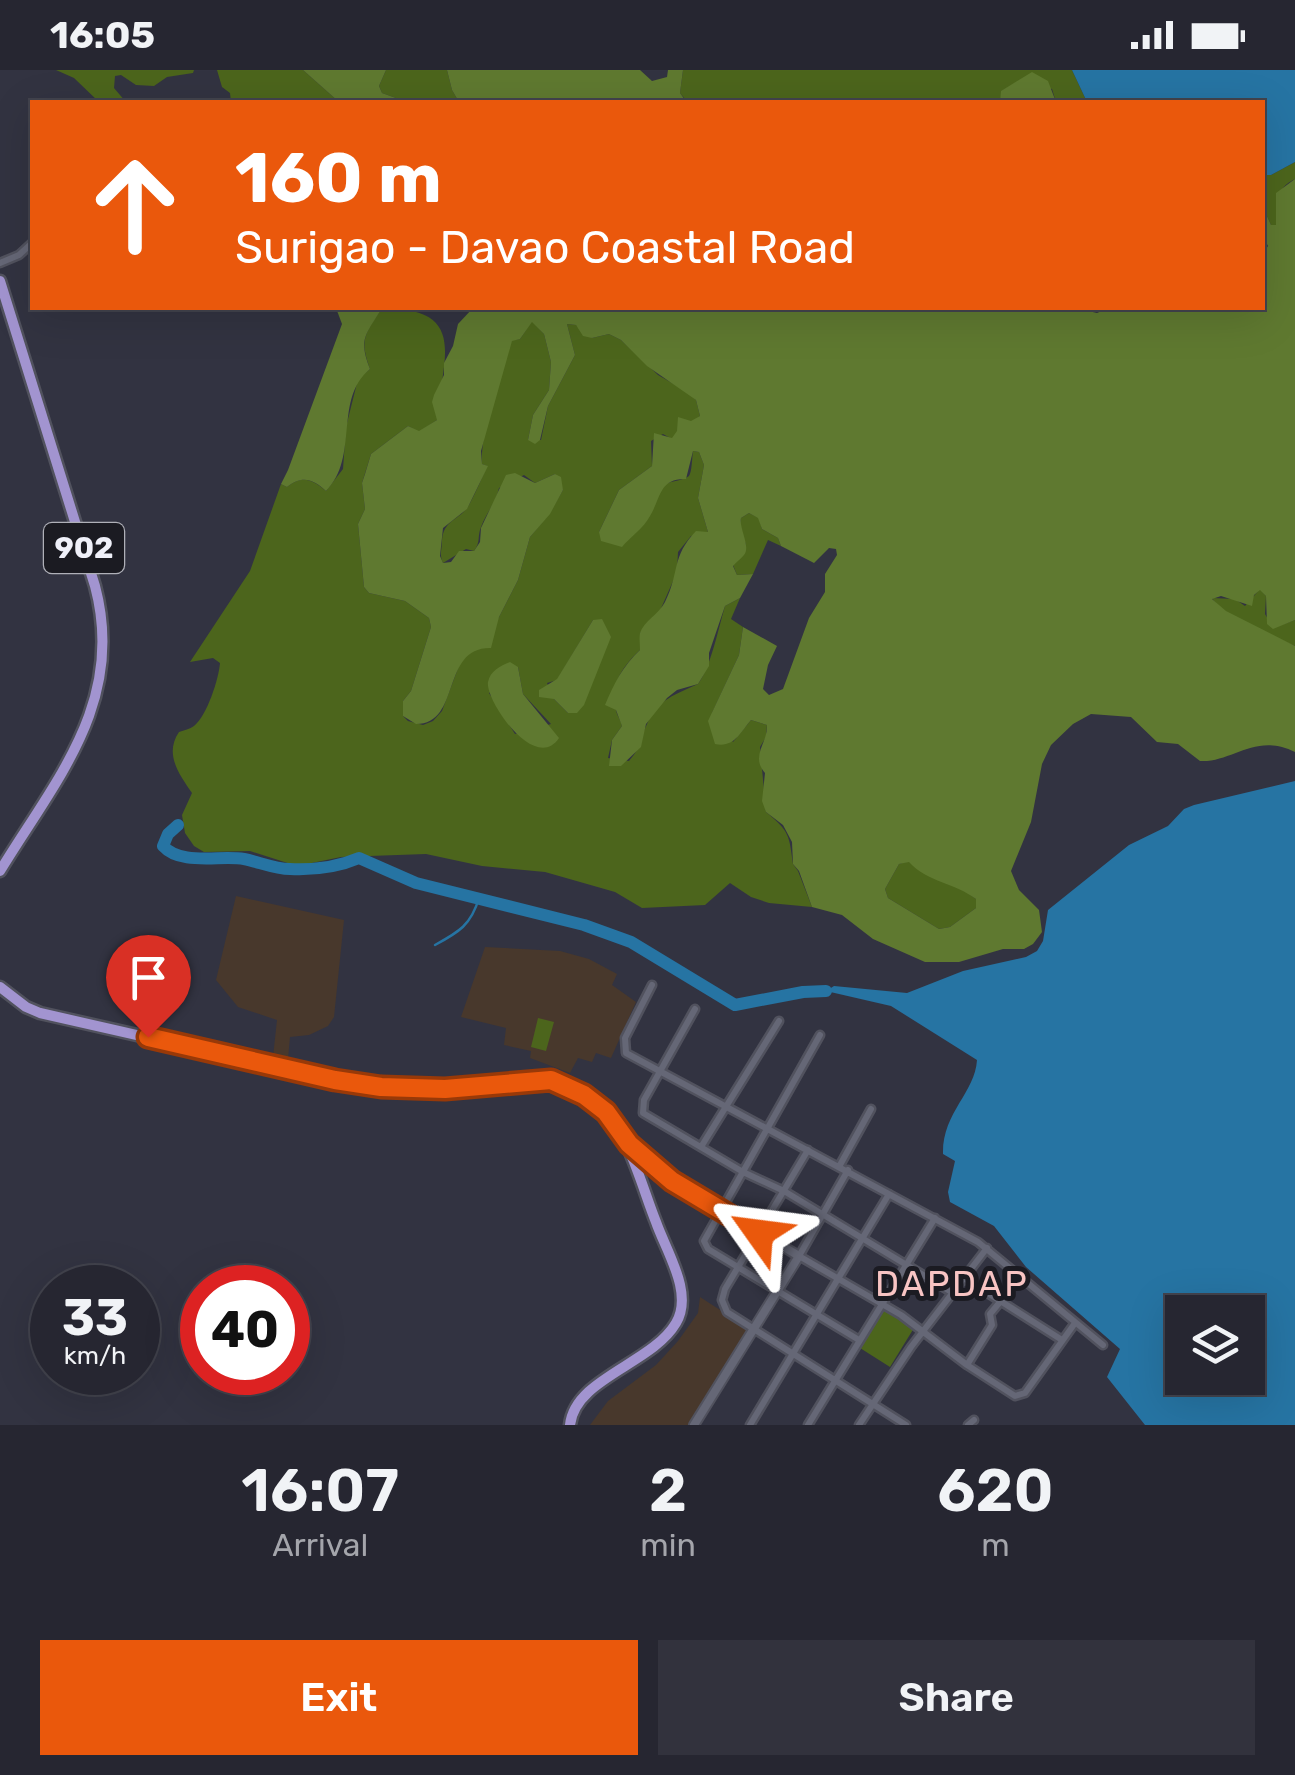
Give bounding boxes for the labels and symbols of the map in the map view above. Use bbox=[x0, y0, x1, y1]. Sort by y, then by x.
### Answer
road number: 902 bbox=[44, 523, 124, 573]
pin bbox=[106, 935, 191, 1038]
position arrow bbox=[707, 1181, 811, 1285]
district label: DAPDAP bbox=[875, 1263, 1029, 1305]
speed limit sign: 40 bbox=[180, 1265, 310, 1395]

